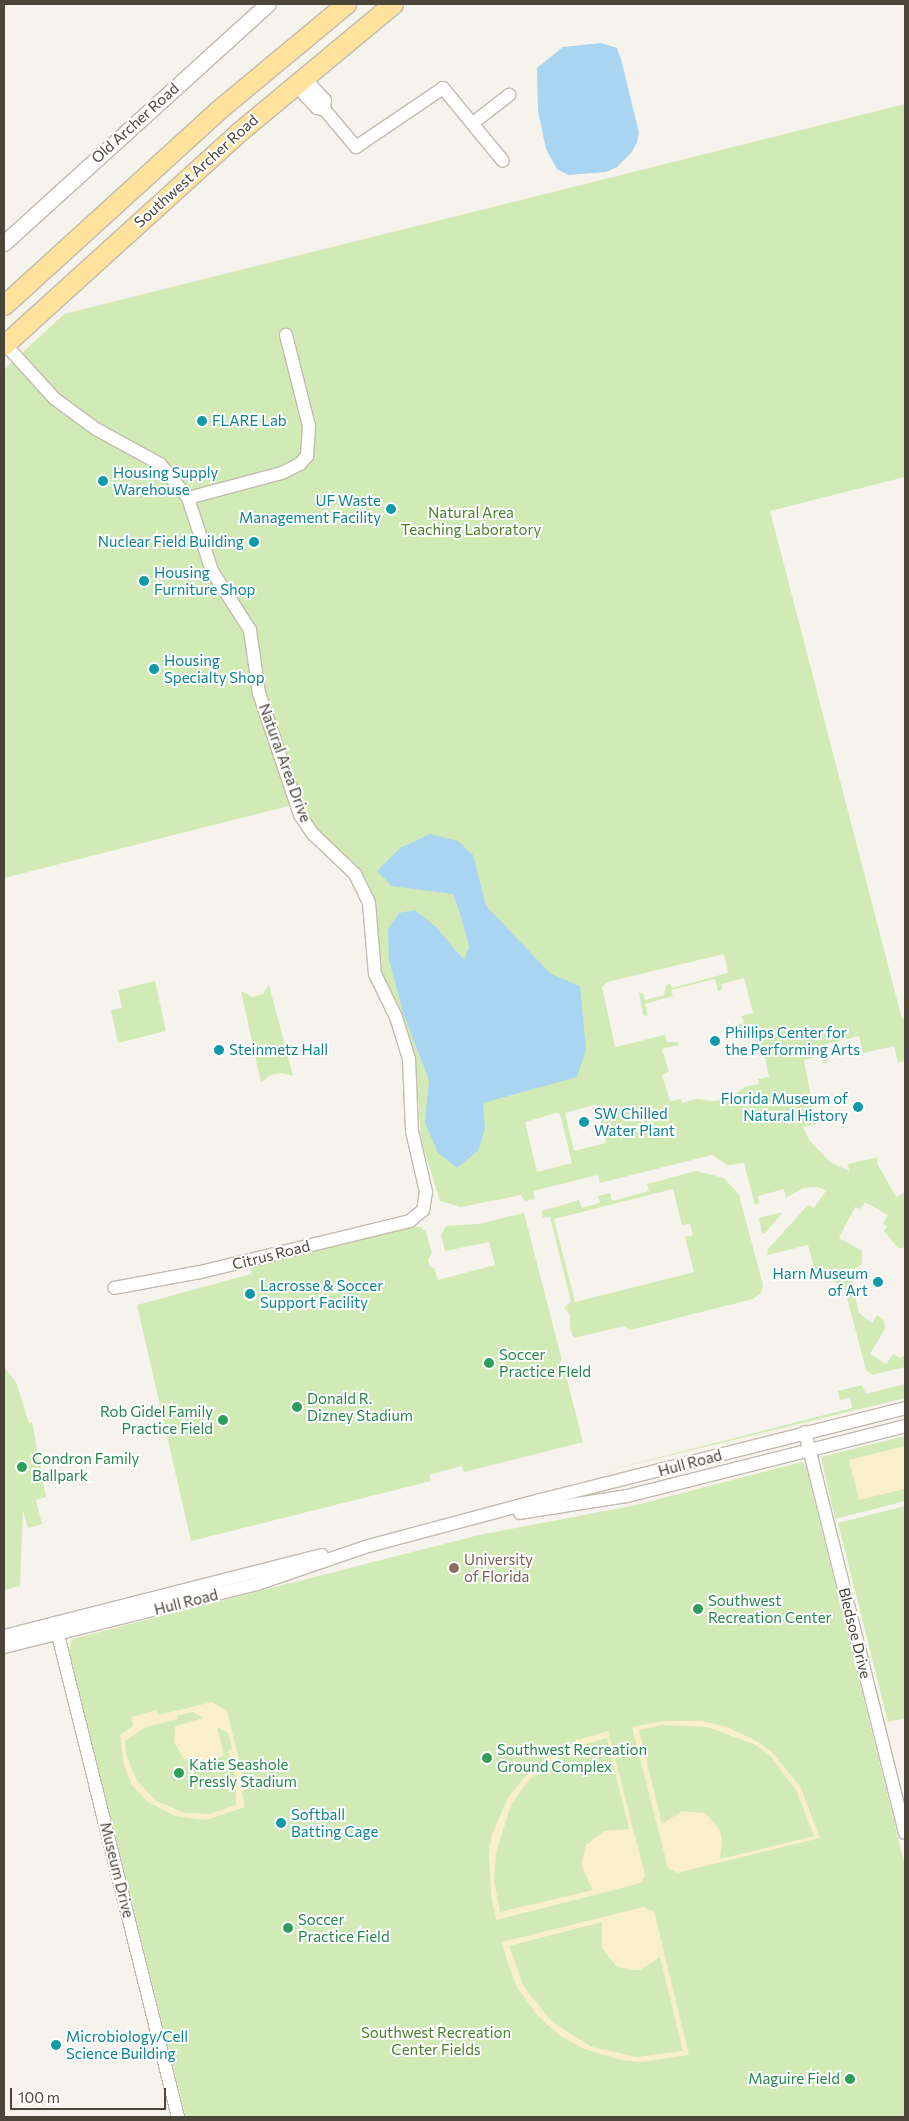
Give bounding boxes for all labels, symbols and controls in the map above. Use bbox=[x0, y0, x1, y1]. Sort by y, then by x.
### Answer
street label: Old Archer Road bbox=[88, 79, 182, 167]
street label: Southwest Archer Road bbox=[130, 111, 262, 231]
place label: FLARE Lab bbox=[212, 412, 287, 430]
marker: FLARE Lab bbox=[196, 415, 208, 427]
place label: Housing Supply Warehouse bbox=[113, 463, 218, 498]
marker: Housing Supply Warehouse bbox=[97, 475, 109, 487]
place label: UF Waste Management Facility bbox=[239, 491, 381, 526]
marker: UF Waste Management Facility bbox=[385, 503, 397, 515]
park label: Natural Area Teaching Laboratory bbox=[401, 503, 541, 538]
place label: Nuclear Field Building bbox=[98, 533, 244, 551]
marker: Nuclear Field Building bbox=[248, 536, 260, 548]
place label: Housing Furniture Shop bbox=[154, 563, 255, 598]
marker: Housing Furniture Shop bbox=[138, 575, 150, 587]
place label: Housing Specialty Shop bbox=[164, 651, 265, 686]
marker: Housing Specialty Shop bbox=[148, 663, 160, 675]
street label: Natural Area Drive bbox=[255, 701, 315, 825]
place label: Phillips Center for the Performing Arts bbox=[725, 1023, 860, 1058]
marker: Phillips Center for the Performing Arts bbox=[709, 1035, 721, 1047]
place label: Steinmetz Hall bbox=[229, 1041, 328, 1059]
marker: Steinmetz Hall bbox=[213, 1044, 225, 1056]
place label: Florida Museum of Natural History bbox=[721, 1089, 848, 1124]
marker: Florida Museum of Natural History bbox=[852, 1101, 864, 1113]
place label: SW Chilled Water Plant bbox=[594, 1104, 675, 1139]
marker: SW Chilled Water Plant bbox=[578, 1116, 590, 1128]
street label: Citrus Road bbox=[230, 1237, 312, 1273]
place label: Harn Museum of Art bbox=[773, 1264, 868, 1299]
place label: Lacrosse & Soccer Support Facility bbox=[260, 1276, 383, 1311]
marker: Harn Museum of Art bbox=[872, 1276, 884, 1288]
marker: Lacrosse & Soccer Support Facility bbox=[244, 1288, 256, 1300]
place label: Soccer Practice FIeld bbox=[499, 1345, 591, 1380]
marker: Soccer Practice FIeld bbox=[483, 1357, 495, 1369]
place label: Donald R. Dizney Stadium bbox=[307, 1389, 413, 1424]
marker: Donald R. Dizney Stadium bbox=[291, 1401, 303, 1413]
place label: Rob Gidel Family Practice Field bbox=[100, 1402, 213, 1437]
marker: Rob Gidel Family Practice Field bbox=[217, 1414, 229, 1426]
street label: Hull Road bbox=[656, 1446, 724, 1480]
place label: Condron Family Ballpark bbox=[32, 1449, 139, 1484]
marker: Condron Family Ballpark bbox=[16, 1461, 28, 1473]
place label: University of Florida bbox=[464, 1550, 533, 1585]
marker: University of Florida bbox=[448, 1562, 460, 1574]
street label: Hull Road bbox=[152, 1585, 220, 1619]
street label: Bledsoe Drive bbox=[835, 1586, 875, 1680]
place label: Southwest Recreation Center bbox=[708, 1591, 832, 1626]
marker: Southwest Recreation Center bbox=[692, 1603, 704, 1615]
place label: Southwest Recreation Ground Complex bbox=[497, 1740, 647, 1775]
marker: Southwest Recreation Ground Complex bbox=[481, 1752, 493, 1764]
place label: Katie Seashole Pressly Stadium bbox=[189, 1755, 297, 1790]
marker: Katie Seashole Pressly Stadium bbox=[173, 1767, 185, 1779]
place label: Softball Batting Cage bbox=[291, 1805, 378, 1840]
marker: Softball Batting Cage bbox=[275, 1817, 287, 1829]
street label: Museum Drive bbox=[96, 1820, 138, 1920]
place label: Soccer Practice Field bbox=[298, 1910, 390, 1945]
marker: Soccer Practice Field bbox=[282, 1922, 294, 1934]
park label: Southwest Recreation Center Fields bbox=[361, 2023, 511, 2058]
place label: Microbiology/Cell Science Building bbox=[66, 2027, 188, 2062]
marker: Microbiology/Cell Science Building bbox=[50, 2039, 62, 2051]
place label: Maguire Field bbox=[748, 2070, 840, 2088]
marker: Maguire Field bbox=[844, 2073, 856, 2085]
scale bar bbox=[12, 2078, 169, 2110]
text: 100 m bbox=[18, 2088, 60, 2106]

